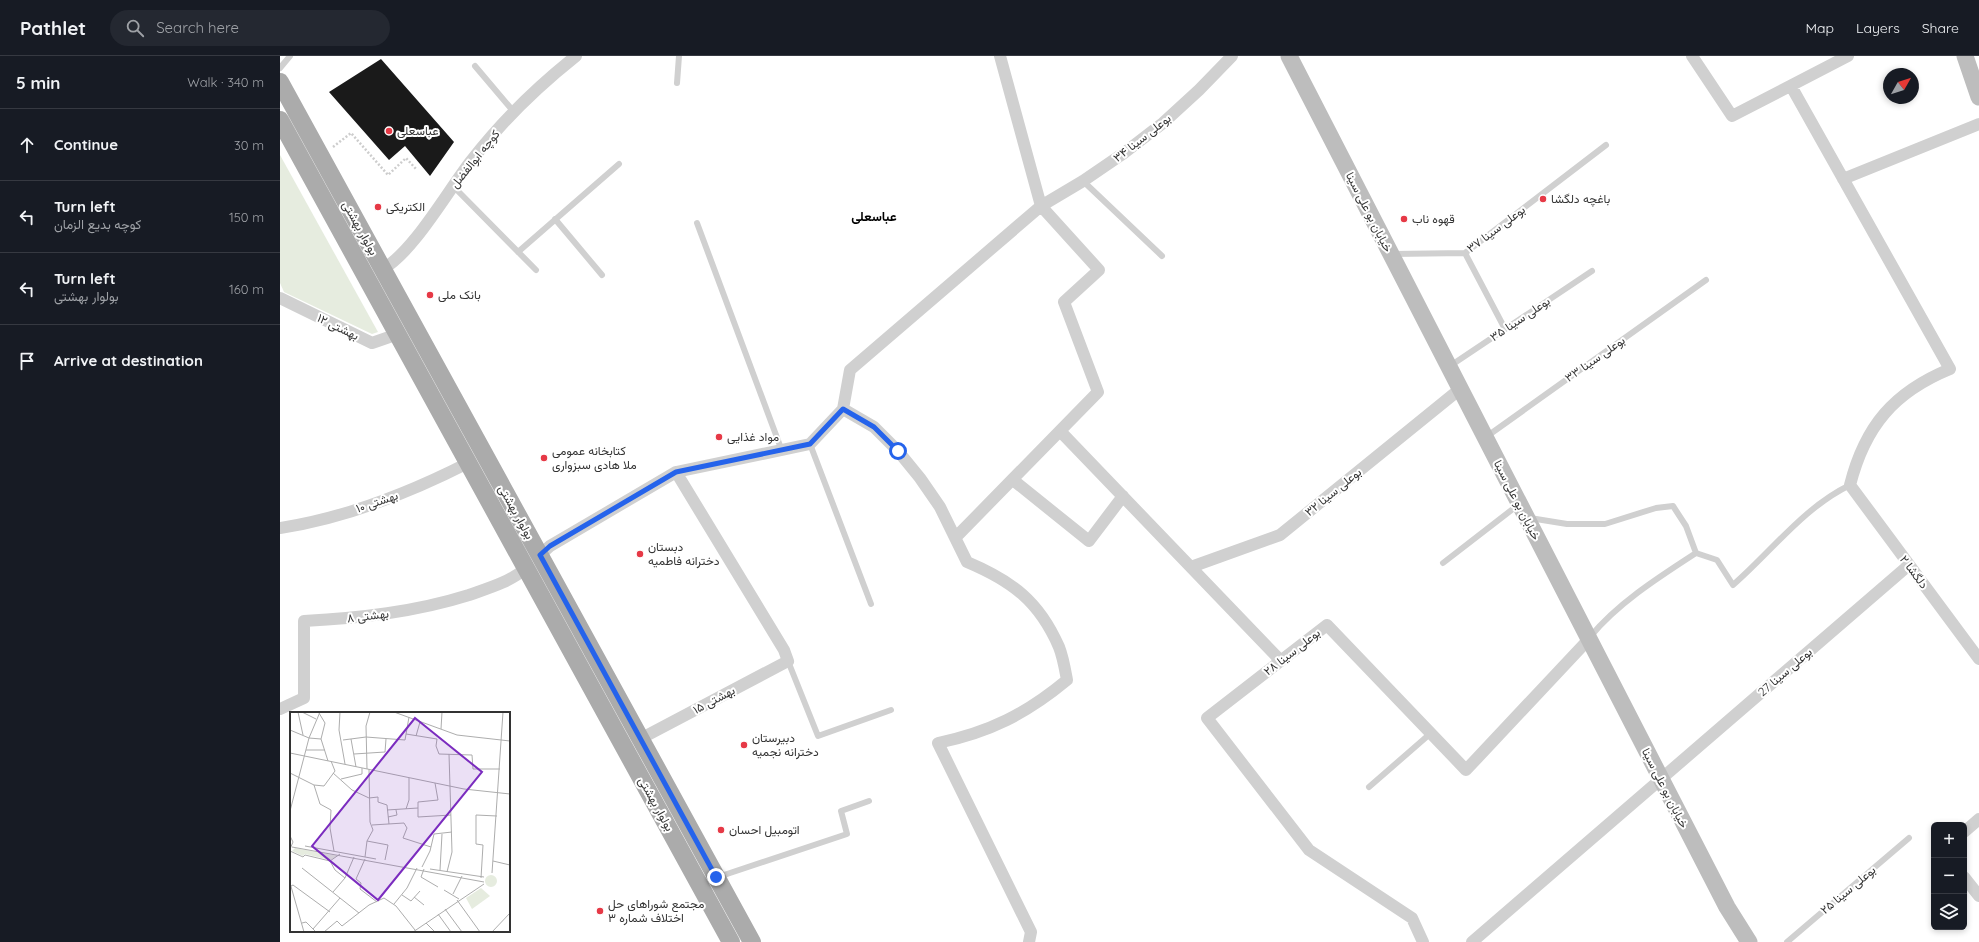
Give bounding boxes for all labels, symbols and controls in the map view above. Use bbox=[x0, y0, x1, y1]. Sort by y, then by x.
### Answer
search box bbox=[110, 10, 390, 46]
text: Pathlet bbox=[20, 16, 86, 40]
icon: search bbox=[124, 17, 146, 39]
text: Search here bbox=[156, 18, 239, 37]
text: Map bbox=[1805, 19, 1834, 37]
text: Layers bbox=[1856, 19, 1900, 37]
text: Share bbox=[1922, 19, 1959, 37]
north arrow bbox=[1883, 68, 1919, 104]
text: 5 min bbox=[16, 72, 60, 93]
text: Walk · 340 m bbox=[187, 74, 264, 90]
street label: بوعلی سینا ۳۴ bbox=[1110, 110, 1174, 166]
place label: عباسعلی bbox=[397, 123, 439, 139]
marker: عباسعلی bbox=[384, 126, 394, 136]
street label: کوچه ابوالفضل bbox=[447, 127, 503, 191]
icon: ahead bbox=[16, 134, 38, 156]
text: Continue bbox=[54, 135, 118, 154]
text: 30 m bbox=[234, 137, 264, 153]
street label: خیابان بو علی سینا bbox=[1342, 169, 1396, 255]
place label: باغچه دلگشا bbox=[1551, 191, 1610, 207]
marker: باغچه دلگشا bbox=[1538, 194, 1548, 204]
text: Turn left bbox=[54, 197, 116, 216]
street label: بولوار بهشتی bbox=[339, 198, 381, 258]
place label: الکتریکی bbox=[386, 199, 425, 215]
marker: الکتریکی bbox=[373, 202, 383, 212]
street label: بوعلی سینا ۳۷ bbox=[1464, 202, 1528, 256]
icon: left bbox=[16, 206, 38, 228]
district label: عباسعلی bbox=[851, 208, 897, 224]
text: 150 m bbox=[229, 209, 264, 225]
place label: قهوه ناب bbox=[1412, 211, 1455, 227]
marker: قهوه ناب bbox=[1399, 214, 1409, 224]
text: کوچه بدیع الزمان bbox=[54, 216, 141, 232]
text: Turn left bbox=[54, 269, 116, 288]
icon: left bbox=[16, 278, 38, 300]
text: 160 m bbox=[229, 281, 264, 297]
place label: بانک ملی bbox=[438, 287, 481, 303]
text: بولوار بهشتی bbox=[54, 288, 119, 304]
marker: بانک ملی bbox=[425, 290, 435, 300]
street label: بوعلی سینا ۳۵ bbox=[1487, 293, 1553, 345]
street label: بهشتی ۱۲ bbox=[314, 310, 362, 344]
street label: بوعلی سینا ۳۳ bbox=[1562, 332, 1628, 386]
icon: arrive bbox=[16, 350, 38, 372]
text: Arrive at destination bbox=[54, 351, 203, 370]
place label: مواد غذایی bbox=[727, 429, 779, 445]
marker: مواد غذایی bbox=[714, 432, 724, 442]
route start bbox=[889, 442, 907, 460]
place label: کتابخانه عمومی ملا هادی سبزواری bbox=[552, 443, 637, 473]
marker: کتابخانه عمومی ملا هادی سبزواری bbox=[539, 453, 549, 463]
street label: خیابان بو علی سینا bbox=[1490, 457, 1544, 543]
street label: بوعلی سینا ۳۲ bbox=[1301, 464, 1365, 520]
street label: بولوار بهشتی bbox=[495, 482, 537, 542]
street label: بهشتی ۱۰ bbox=[354, 487, 400, 517]
place label: دبستان دخترانه فاطمیه bbox=[648, 539, 720, 569]
marker: دبستان دخترانه فاطمیه bbox=[635, 549, 645, 559]
street label: دلگشا ۲ bbox=[1897, 552, 1932, 592]
street label: بهشتی ۸ bbox=[346, 605, 390, 627]
street label: بوعلی سینا ۲۸ bbox=[1260, 625, 1324, 679]
street label: بوعلی سینا 27 bbox=[1755, 644, 1815, 700]
street label: بهشتی ۱۵ bbox=[690, 682, 738, 718]
inset map bbox=[290, 712, 510, 932]
place label: دبیرستان دخترانه نجمیه bbox=[752, 730, 819, 760]
marker: دبیرستان دخترانه نجمیه bbox=[739, 740, 749, 750]
street label: خیابان بو علی سینا bbox=[1638, 745, 1692, 831]
street label: بولوار بهشتی bbox=[635, 774, 677, 834]
place label: اتومبیل احسان bbox=[729, 822, 800, 838]
map controls bbox=[1931, 822, 1967, 930]
button: + bbox=[1931, 822, 1967, 858]
marker: اتومبیل احسان bbox=[716, 825, 726, 835]
button: − bbox=[1931, 858, 1967, 894]
street label: بوعلی سینا ۲۵ bbox=[1817, 862, 1879, 918]
route end bbox=[707, 868, 725, 886]
button: layers bbox=[1931, 894, 1967, 930]
place label: مجتمع شوراهای حل اختلاف شماره ۳ bbox=[608, 896, 704, 926]
marker: مجتمع شوراهای حل اختلاف شماره ۳ bbox=[595, 906, 605, 916]

